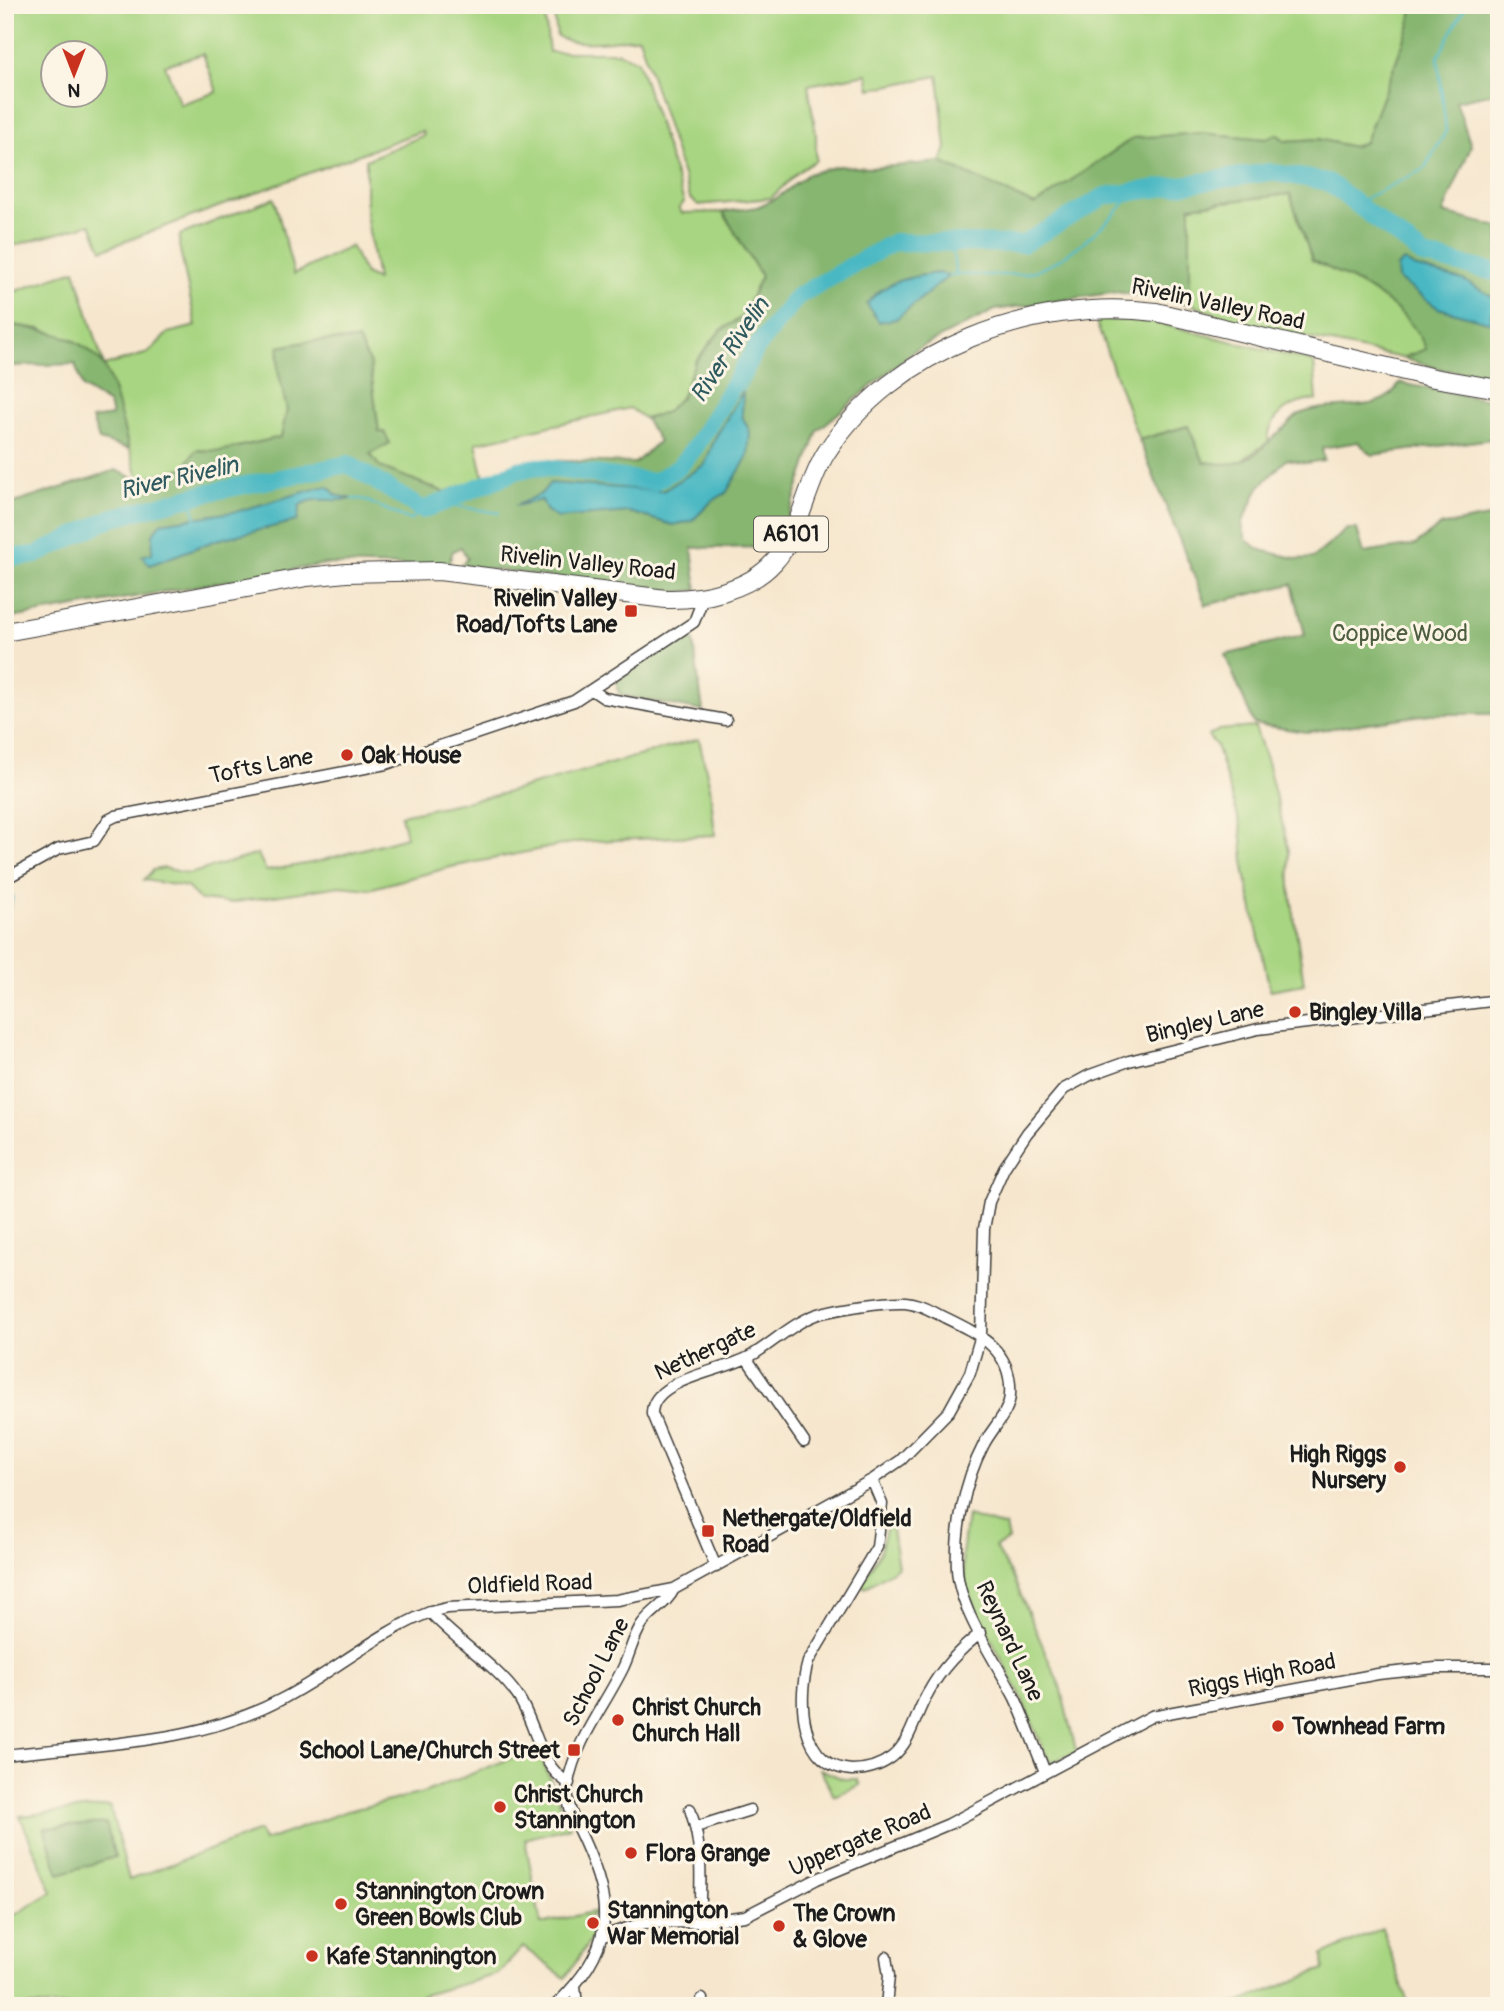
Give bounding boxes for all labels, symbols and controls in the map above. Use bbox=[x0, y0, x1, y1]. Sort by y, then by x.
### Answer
north arrow bbox=[38, 38, 108, 108]
text: N bbox=[67, 78, 80, 102]
street label: Rivelin Valley Road bbox=[1129, 271, 1307, 337]
water label: River Rivelin bbox=[684, 291, 776, 408]
water label: River Rivelin bbox=[117, 450, 242, 506]
road number: A6101 bbox=[754, 516, 828, 552]
street label: Rivelin Valley Road bbox=[499, 539, 677, 587]
place label: Rivelin Valley Road/Tofts Lane bbox=[456, 584, 618, 639]
marker: Rivelin Valley Road/Tofts Lane bbox=[623, 603, 639, 619]
park label: Coppice Wood bbox=[1332, 619, 1468, 648]
place label: Oak House bbox=[361, 741, 462, 770]
street label: Tofts Lane bbox=[207, 742, 316, 790]
marker: Oak House bbox=[339, 747, 355, 763]
street label: Bingley Lane bbox=[1143, 994, 1268, 1050]
place label: Bingley Villa bbox=[1309, 998, 1422, 1027]
marker: Bingley Villa bbox=[1287, 1004, 1303, 1020]
street label: Nethergate bbox=[650, 1315, 761, 1387]
place label: High Riggs Nursery bbox=[1289, 1440, 1387, 1495]
marker: High Riggs Nursery bbox=[1392, 1459, 1408, 1475]
place label: Nethergate/Oldfield Road bbox=[722, 1504, 912, 1559]
marker: Nethergate/Oldfield Road bbox=[700, 1523, 716, 1539]
street label: Oldfield Road bbox=[467, 1567, 593, 1601]
street label: Reynard Lane bbox=[969, 1576, 1051, 1706]
street label: School Lane bbox=[556, 1612, 636, 1731]
street label: Riggs High Road bbox=[1186, 1646, 1338, 1704]
place label: Christ Church Church Hall bbox=[632, 1693, 761, 1748]
marker: Christ Church Church Hall bbox=[610, 1712, 626, 1728]
place label: Townhead Farm bbox=[1291, 1712, 1445, 1741]
marker: Townhead Farm bbox=[1270, 1718, 1286, 1734]
place label: School Lane/Church Street bbox=[299, 1736, 561, 1765]
marker: School Lane/Church Street bbox=[566, 1742, 582, 1758]
place label: Christ Church Stannington bbox=[514, 1780, 643, 1835]
street label: Uppergate Road bbox=[785, 1797, 935, 1883]
marker: Christ Church Stannington bbox=[492, 1799, 508, 1815]
place label: Flora Grange bbox=[645, 1839, 771, 1868]
marker: Flora Grange bbox=[623, 1845, 639, 1861]
place label: Stannington Crown Green Bowls Club bbox=[355, 1877, 544, 1932]
marker: Stannington Crown Green Bowls Club bbox=[333, 1896, 349, 1912]
place label: Stannington War Memorial bbox=[607, 1896, 739, 1951]
place label: The Crown & Glove bbox=[792, 1899, 896, 1954]
marker: Stannington War Memorial bbox=[585, 1915, 601, 1931]
marker: The Crown & Glove bbox=[771, 1918, 787, 1934]
place label: Kafe Stannington bbox=[326, 1942, 496, 1971]
marker: Kafe Stannington bbox=[304, 1948, 320, 1964]

